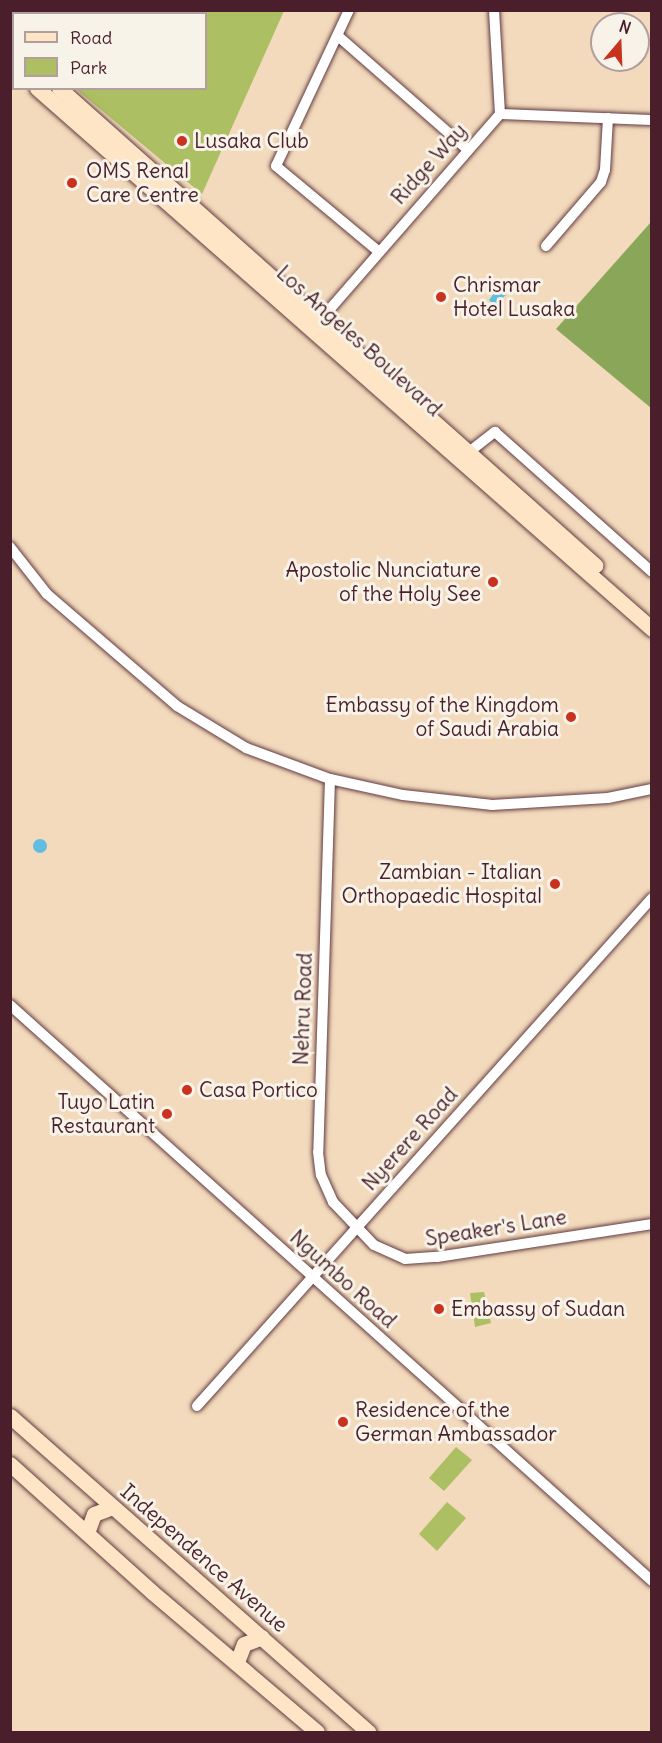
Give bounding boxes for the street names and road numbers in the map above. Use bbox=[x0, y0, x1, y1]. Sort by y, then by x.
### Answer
street label: Ridge Way bbox=[386, 118, 472, 210]
street label: Los Angeles Boulevard bbox=[271, 260, 447, 422]
street label: Nehru Road bbox=[288, 952, 318, 1066]
street label: Nyerere Road bbox=[357, 1082, 463, 1196]
street label: Speaker's Lane bbox=[424, 1204, 568, 1252]
street label: Ngumbo Road bbox=[285, 1225, 401, 1333]
street label: Independence Avenue bbox=[115, 1479, 293, 1637]

